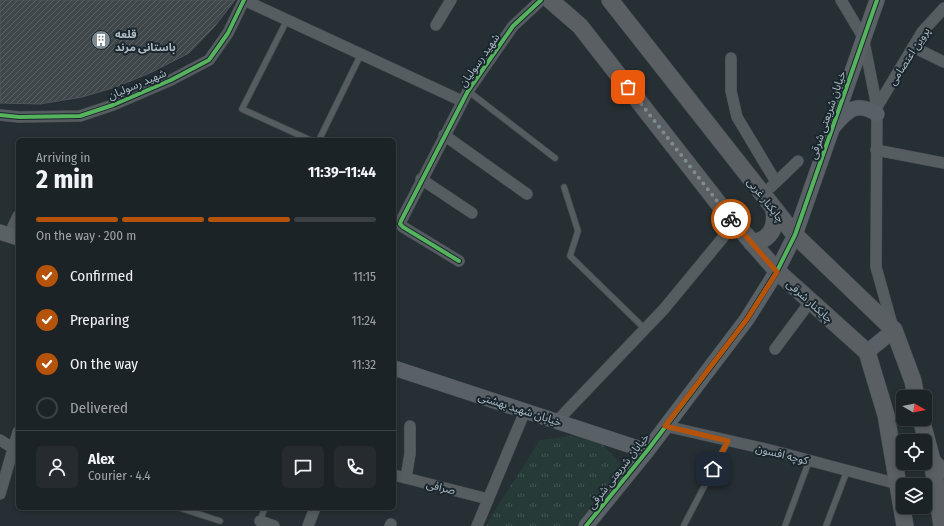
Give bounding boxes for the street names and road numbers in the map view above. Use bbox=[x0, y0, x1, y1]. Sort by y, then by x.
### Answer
street label: پروین اعتصامی bbox=[886, 25, 934, 88]
street label: شهید رسولیان bbox=[456, 31, 503, 89]
street label: شهید رسولیان bbox=[106, 66, 169, 103]
street label: خیابان شریعتی شرقی bbox=[806, 69, 849, 161]
street label: چایکنار غربی bbox=[743, 176, 787, 226]
street label: چایکنار شرقی bbox=[783, 277, 836, 327]
street label: خیابان شهید بهشتی bbox=[477, 390, 564, 429]
street label: خیابان شریعتی شرقی bbox=[585, 431, 652, 512]
street label: كوچه افسون bbox=[754, 442, 810, 468]
street label: صرافی bbox=[425, 478, 457, 497]

